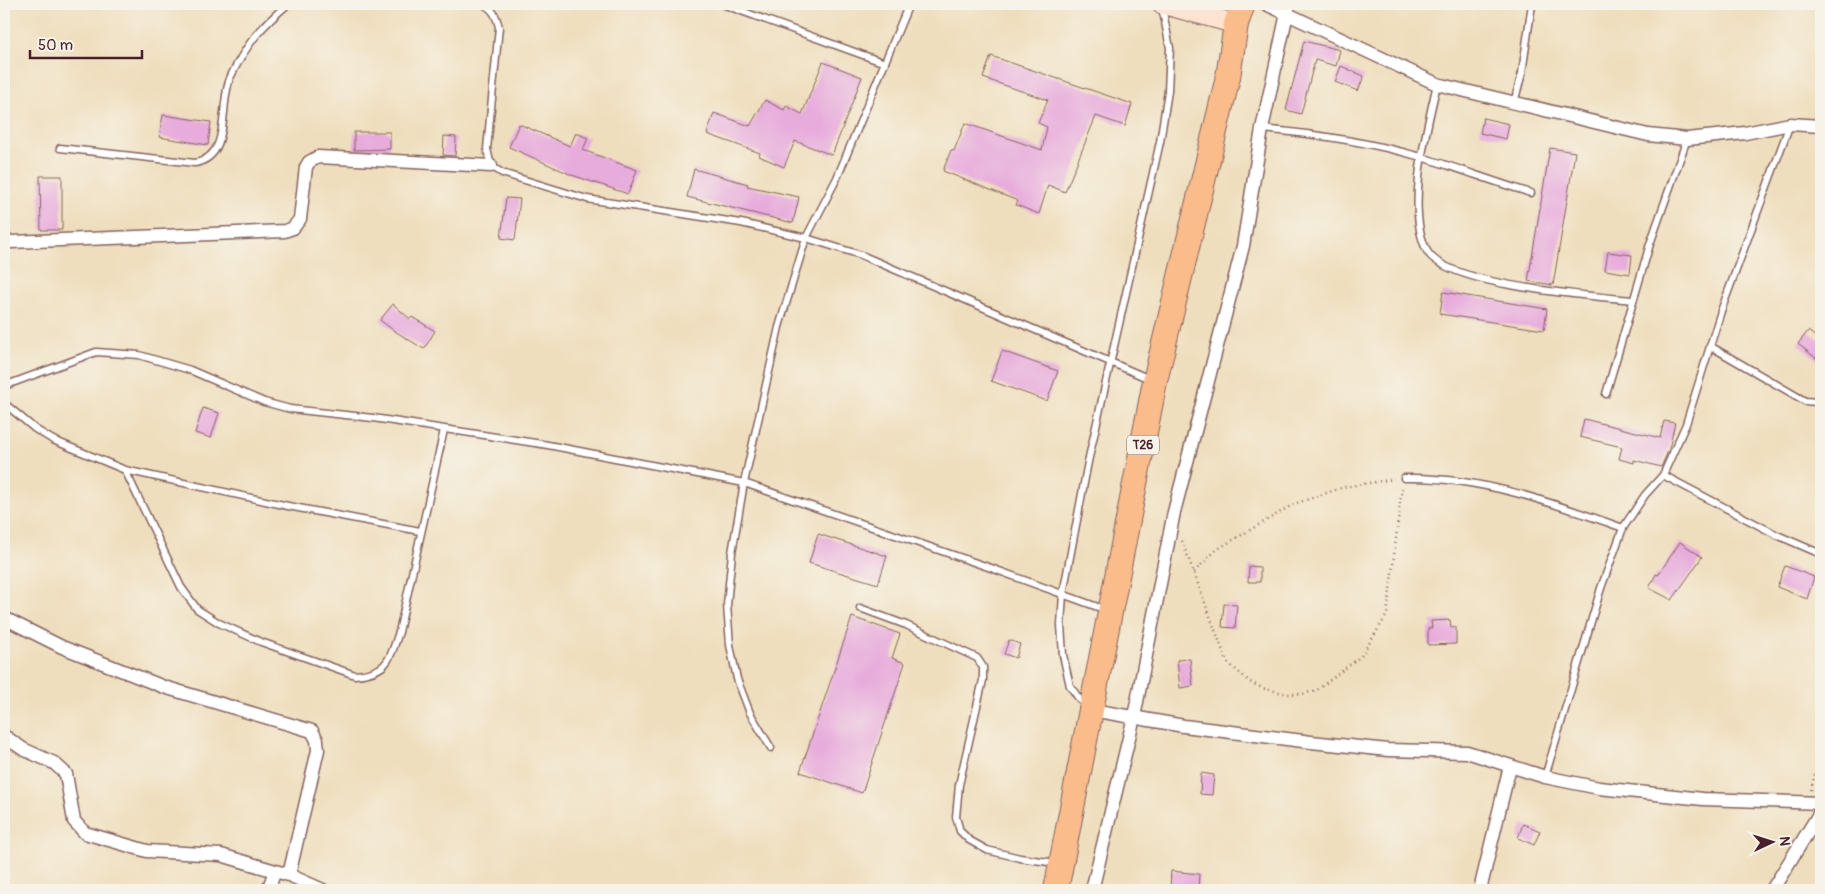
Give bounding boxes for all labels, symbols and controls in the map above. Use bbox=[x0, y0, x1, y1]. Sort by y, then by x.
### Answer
scale bar bbox=[30, 28, 142, 60]
text: 50 m bbox=[38, 36, 73, 55]
road number: T26 bbox=[1127, 436, 1159, 454]
north arrow bbox=[1748, 816, 1798, 866]
text: N bbox=[1776, 836, 1793, 846]

